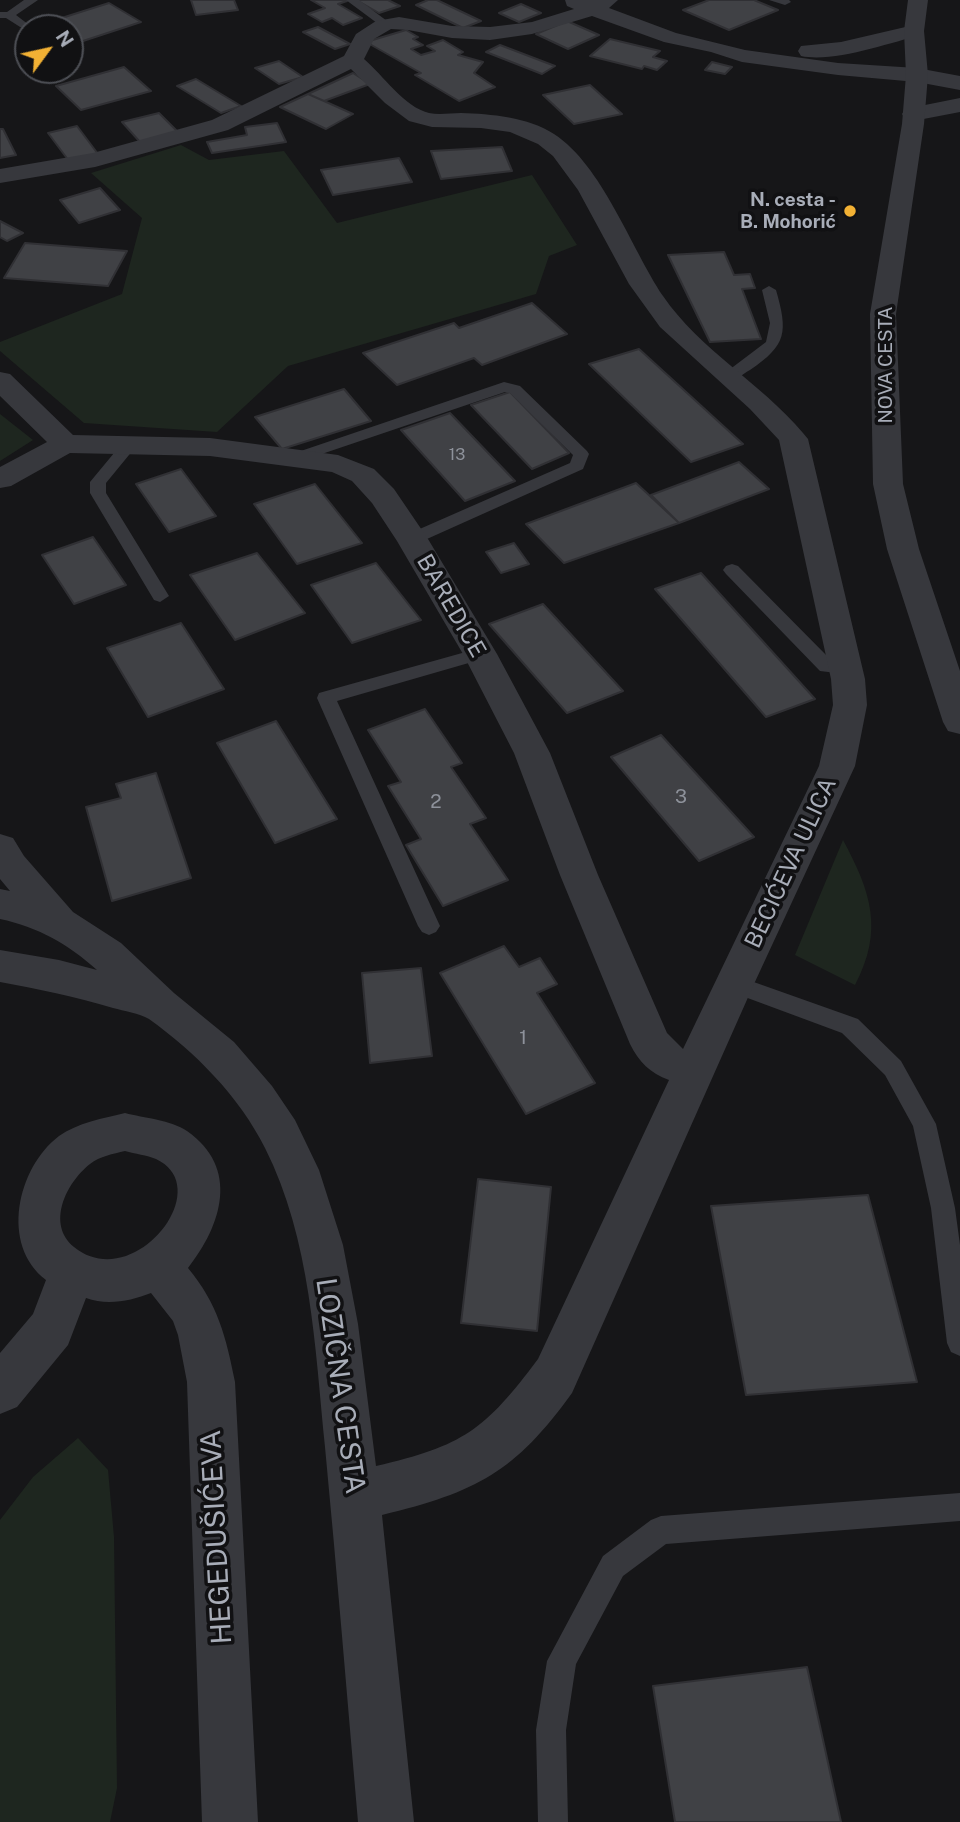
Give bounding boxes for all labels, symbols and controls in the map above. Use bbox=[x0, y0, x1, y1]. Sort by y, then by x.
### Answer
north arrow bbox=[14, 14, 84, 84]
text: N bbox=[52, 26, 78, 51]
place label: N. cesta - B. Mohorić bbox=[740, 189, 836, 233]
marker: N. cesta - B. Mohorić bbox=[842, 203, 858, 219]
street label: NOVA CESTA bbox=[875, 306, 897, 424]
house number: 13 bbox=[449, 445, 465, 465]
street label: BAREDICE bbox=[411, 550, 491, 662]
street label: BECIĆEVA ULICA bbox=[739, 773, 843, 953]
house number: 3 bbox=[675, 786, 687, 808]
house number: 2 bbox=[430, 791, 442, 813]
house number: 1 bbox=[519, 1027, 527, 1049]
street label: LOZIČNA CESTA bbox=[308, 1276, 372, 1496]
street label: HEGEDUŠIĆEVA bbox=[195, 1429, 239, 1645]

